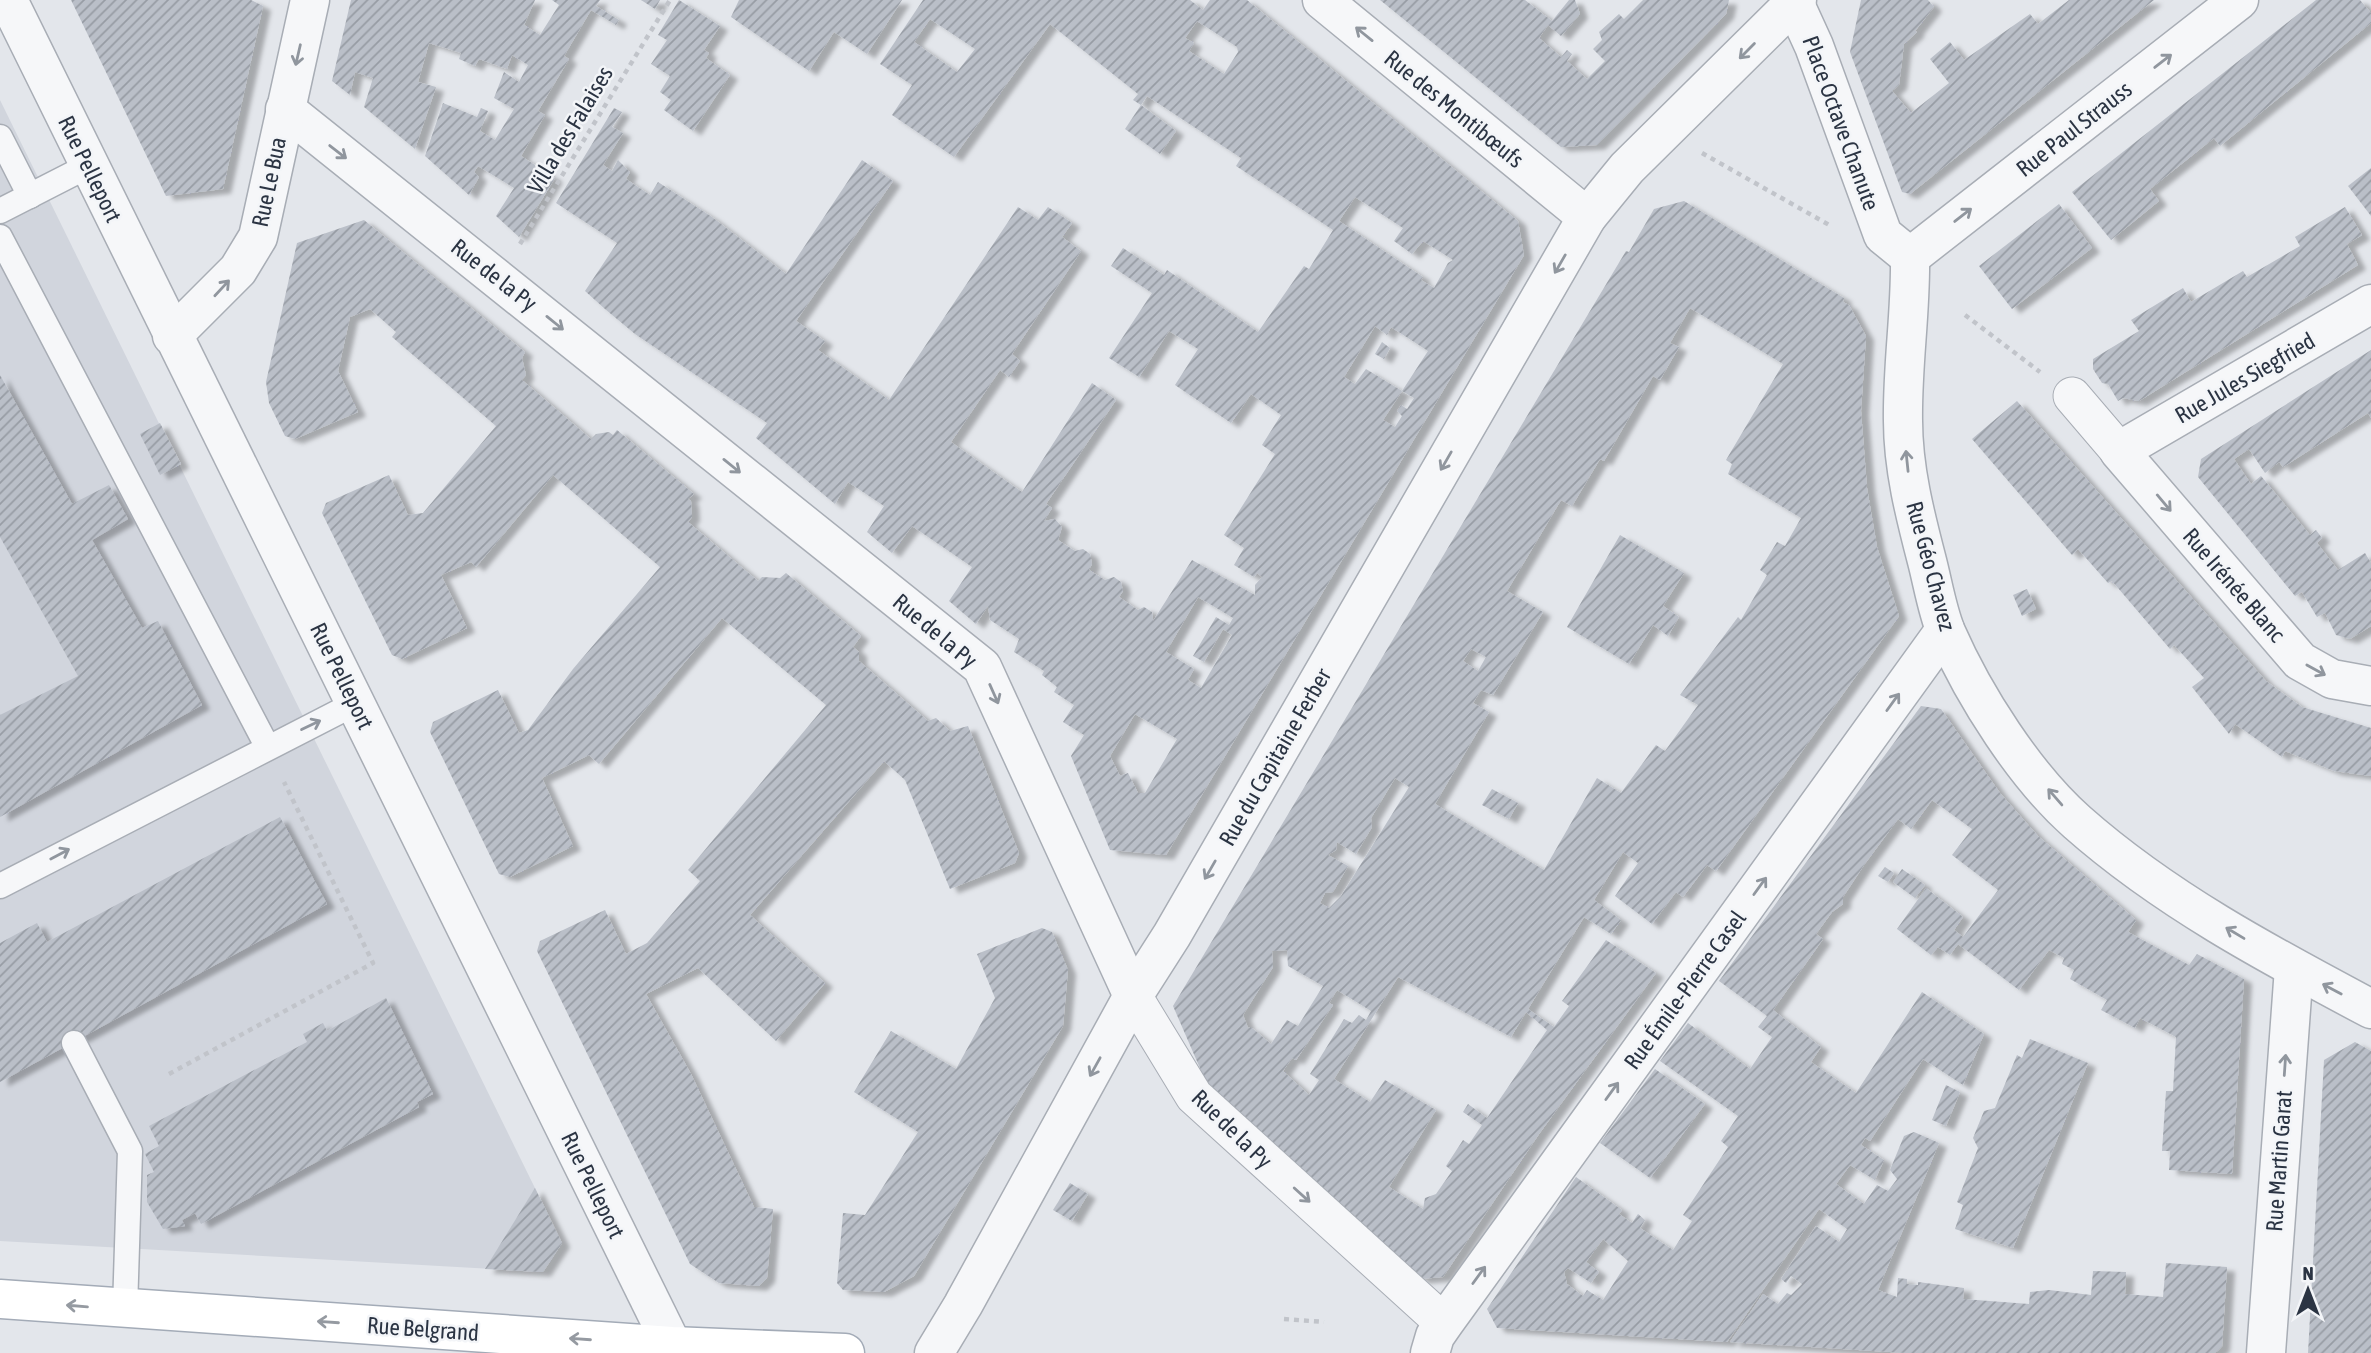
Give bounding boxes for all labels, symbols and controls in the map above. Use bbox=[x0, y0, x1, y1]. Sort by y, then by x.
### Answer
one-way arrow bbox=[1355, 27, 1373, 42]
street label: Place Octave Chanute bbox=[1797, 32, 1885, 214]
one-way arrow bbox=[290, 43, 304, 66]
one-way arrow bbox=[1738, 43, 1755, 60]
street label: Rue des Montibœufs bbox=[1379, 45, 1529, 173]
one-way arrow bbox=[2153, 53, 2171, 68]
street label: Villa des Falaises bbox=[522, 62, 618, 198]
street label: Rue Paul Strauss bbox=[2011, 76, 2137, 182]
street label: Rue Pelleport bbox=[53, 112, 127, 226]
street label: Rue Le Bua bbox=[247, 135, 291, 229]
one-way arrow bbox=[329, 144, 347, 159]
one-way arrow bbox=[1954, 208, 1972, 223]
street label: Rue de la Py bbox=[446, 234, 542, 316]
one-way arrow bbox=[1553, 254, 1567, 274]
one-way arrow bbox=[213, 280, 230, 297]
one-way arrow bbox=[545, 316, 564, 331]
street label: Rue Jules Siegfried bbox=[2170, 327, 2320, 429]
one-way arrow bbox=[1900, 450, 1913, 473]
one-way arrow bbox=[1439, 451, 1453, 471]
one-way arrow bbox=[723, 458, 741, 474]
one-way arrow bbox=[2155, 494, 2171, 512]
street label: Rue Géo Chavez bbox=[1901, 498, 1961, 634]
street label: Rue Irénée Blanc bbox=[2178, 523, 2291, 647]
street label: Rue de la Py bbox=[888, 588, 982, 674]
street label: Rue Pelleport bbox=[305, 619, 379, 733]
street label: Rue du Capitaine Ferber bbox=[1214, 663, 1337, 850]
one-way arrow bbox=[2305, 664, 2326, 677]
one-way arrow bbox=[988, 683, 1001, 704]
one-way arrow bbox=[1886, 693, 1900, 712]
one-way arrow bbox=[300, 717, 321, 731]
one-way arrow bbox=[2047, 788, 2063, 806]
one-way arrow bbox=[50, 847, 70, 861]
one-way arrow bbox=[1203, 860, 1217, 880]
one-way arrow bbox=[1752, 877, 1767, 896]
street label: Rue Émile-Pierre Casel bbox=[1619, 906, 1751, 1074]
one-way arrow bbox=[2226, 926, 2246, 940]
one-way arrow bbox=[2323, 982, 2343, 996]
one-way arrow bbox=[2279, 1054, 2292, 1077]
one-way arrow bbox=[1088, 1056, 1102, 1076]
one-way arrow bbox=[1605, 1082, 1619, 1101]
street label: Rue de la Py bbox=[1187, 1084, 1277, 1174]
street label: Rue Martin Garat bbox=[2261, 1089, 2297, 1233]
street label: Rue Pelleport bbox=[556, 1128, 630, 1242]
one-way arrow bbox=[1293, 1187, 1310, 1204]
north arrow bbox=[2273, 1255, 2343, 1325]
text: N bbox=[2302, 1262, 2314, 1284]
one-way arrow bbox=[1472, 1266, 1486, 1285]
one-way arrow bbox=[66, 1299, 89, 1312]
street label: Rue Belgrand bbox=[366, 1312, 480, 1346]
one-way arrow bbox=[318, 1315, 340, 1328]
one-way arrow bbox=[569, 1333, 592, 1346]

